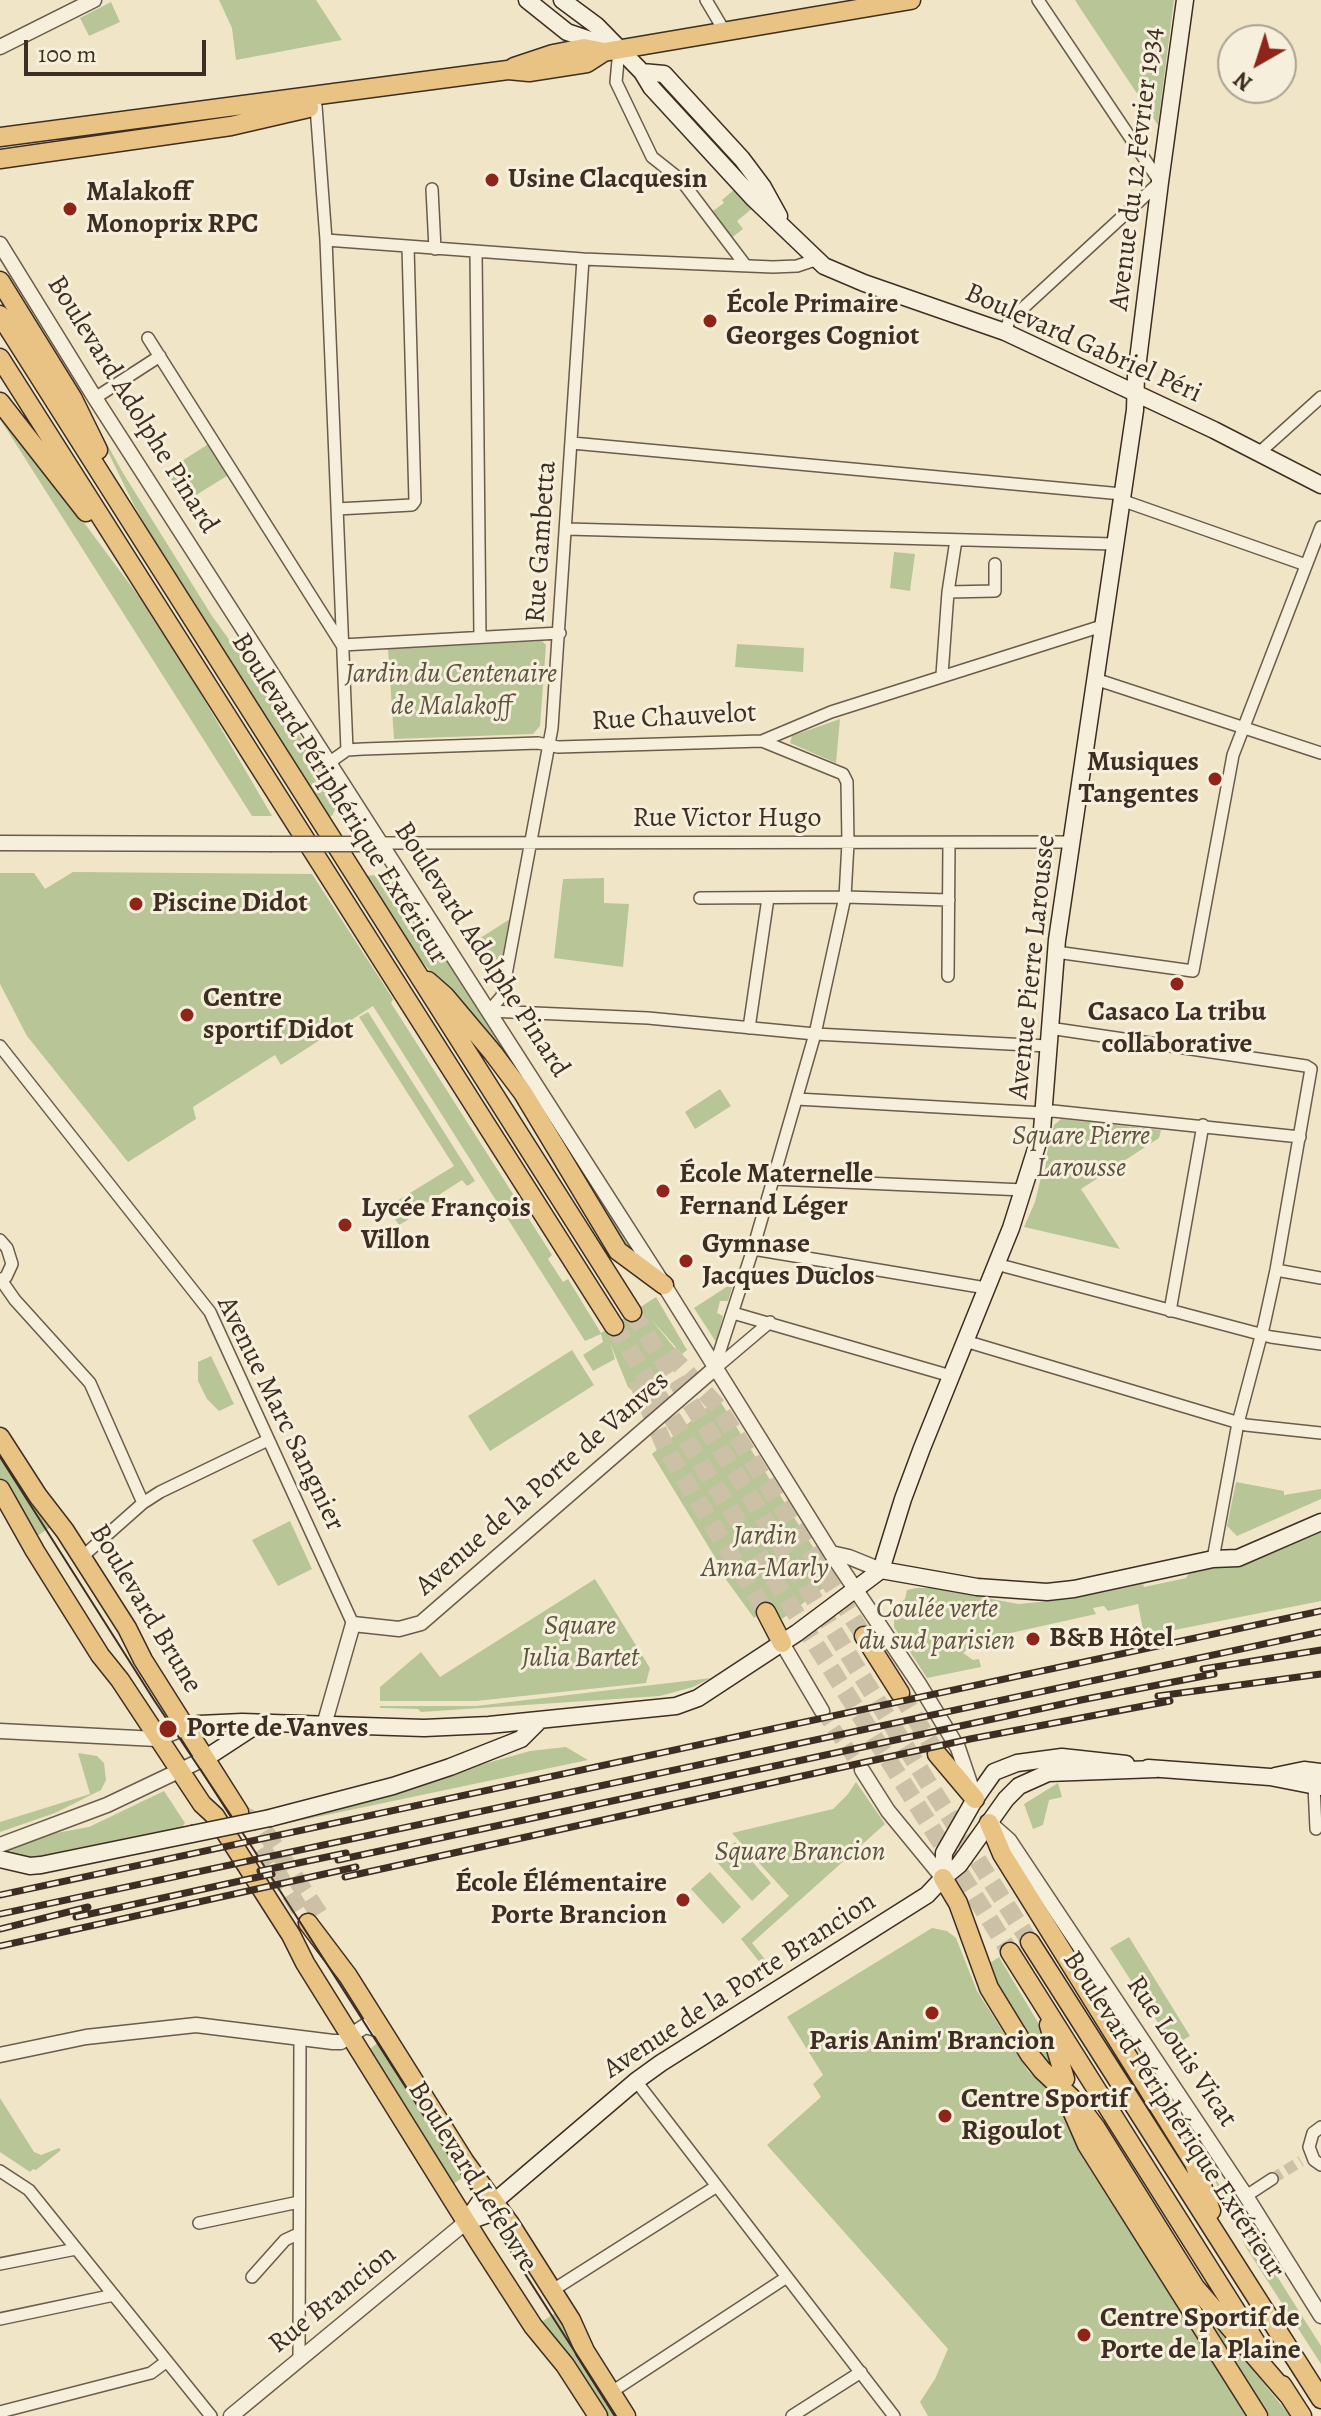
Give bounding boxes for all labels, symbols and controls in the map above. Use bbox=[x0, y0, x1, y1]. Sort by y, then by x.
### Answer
scale bar bbox=[28, 24, 210, 74]
north arrow bbox=[1217, 24, 1297, 104]
street label: Avenue du 12 Février 1934 bbox=[1103, 25, 1171, 313]
text: 100 m bbox=[38, 38, 97, 70]
text: N bbox=[1227, 64, 1259, 98]
place label: Usine Clacquesin bbox=[508, 163, 707, 197]
marker: Usine Clacquesin bbox=[483, 171, 501, 189]
place label: Malakoff Monoprix RPC bbox=[86, 176, 259, 242]
marker: Malakoff Monoprix RPC bbox=[61, 200, 79, 218]
street label: Boulevard Adolphe Pinard bbox=[39, 270, 225, 540]
street label: Boulevard Gabriel Péri bbox=[959, 277, 1207, 411]
place label: École Primaire Georges Cogniot bbox=[726, 288, 919, 354]
marker: École Primaire Georges Cogniot bbox=[701, 312, 719, 330]
street label: Rue Gambetta bbox=[520, 460, 564, 624]
street label: Boulevard Périphérique Extérieur bbox=[223, 627, 455, 971]
park label: Jardin du Centenaire de Malakoff bbox=[345, 658, 557, 724]
street label: Rue Chauvelot bbox=[591, 697, 757, 739]
place label: Musiques Tangentes bbox=[1078, 746, 1199, 812]
marker: Musiques Tangentes bbox=[1206, 770, 1224, 788]
street label: Rue Victor Hugo bbox=[633, 802, 821, 836]
street label: Boulevard Adolphe Pinard bbox=[386, 816, 576, 1084]
street label: Avenue Pierre Larousse bbox=[1002, 833, 1064, 1101]
place label: Piscine Didot bbox=[152, 887, 308, 921]
marker: Piscine Didot bbox=[127, 895, 145, 913]
marker: Casaco La tribu collaborative bbox=[1168, 975, 1186, 993]
place label: Centre sportif Didot bbox=[203, 982, 354, 1048]
place label: Casaco La tribu collaborative bbox=[1088, 996, 1266, 1062]
marker: Centre sportif Didot bbox=[178, 1006, 196, 1024]
park label: Square Pierre Larousse bbox=[1012, 1120, 1150, 1186]
place label: École Maternelle Fernand Léger bbox=[679, 1158, 873, 1224]
marker: École Maternelle Fernand Léger bbox=[654, 1182, 672, 1200]
place label: Lycée François Villon bbox=[361, 1192, 531, 1258]
marker: Lycée François Villon bbox=[336, 1216, 354, 1234]
place label: Gymnase Jacques Duclos bbox=[702, 1228, 875, 1294]
marker: Gymnase Jacques Duclos bbox=[677, 1252, 695, 1270]
street label: Avenue Marc Sangnier bbox=[209, 1291, 351, 1537]
street label: Avenue de la Porte de Vanves bbox=[409, 1365, 677, 1603]
street label: Boulevard Brune bbox=[81, 1518, 209, 1700]
park label: Jardin Anna-Marly bbox=[701, 1520, 829, 1586]
park label: Coulée verte du sud parisien bbox=[859, 1593, 1015, 1659]
park label: Square Julia Bartet bbox=[521, 1610, 639, 1676]
place label: B&B Hôtel bbox=[1049, 1622, 1173, 1656]
marker: B&B Hôtel bbox=[1024, 1630, 1042, 1648]
place label: Porte de Vanves bbox=[186, 1712, 368, 1746]
marker: Porte de Vanves bbox=[157, 1718, 179, 1740]
park label: Square Brancion bbox=[715, 1836, 885, 1870]
place label: École Élémentaire Porte Brancion bbox=[455, 1867, 667, 1933]
street label: Avenue de la Porte Brancion bbox=[598, 1885, 882, 2087]
marker: École Élémentaire Porte Brancion bbox=[674, 1891, 692, 1909]
street label: Boulevard Périphérique Extérieur bbox=[1054, 1945, 1292, 2285]
street label: Rue Louis Vicat bbox=[1118, 1970, 1244, 2134]
marker: Paris Anim' Brancion bbox=[923, 2004, 941, 2022]
place label: Paris Anim' Brancion bbox=[809, 2025, 1055, 2059]
street label: Boulevard Lefebvre bbox=[400, 2076, 544, 2278]
place label: Centre Sportif Rigoulot bbox=[961, 2083, 1128, 2149]
marker: Centre Sportif Rigoulot bbox=[936, 2107, 954, 2125]
street label: Rue Brancion bbox=[263, 2239, 403, 2361]
place label: Centre Sportif de Porte de la Plaine bbox=[1100, 2302, 1301, 2368]
marker: Centre Sportif de Porte de la Plaine bbox=[1075, 2326, 1093, 2344]

